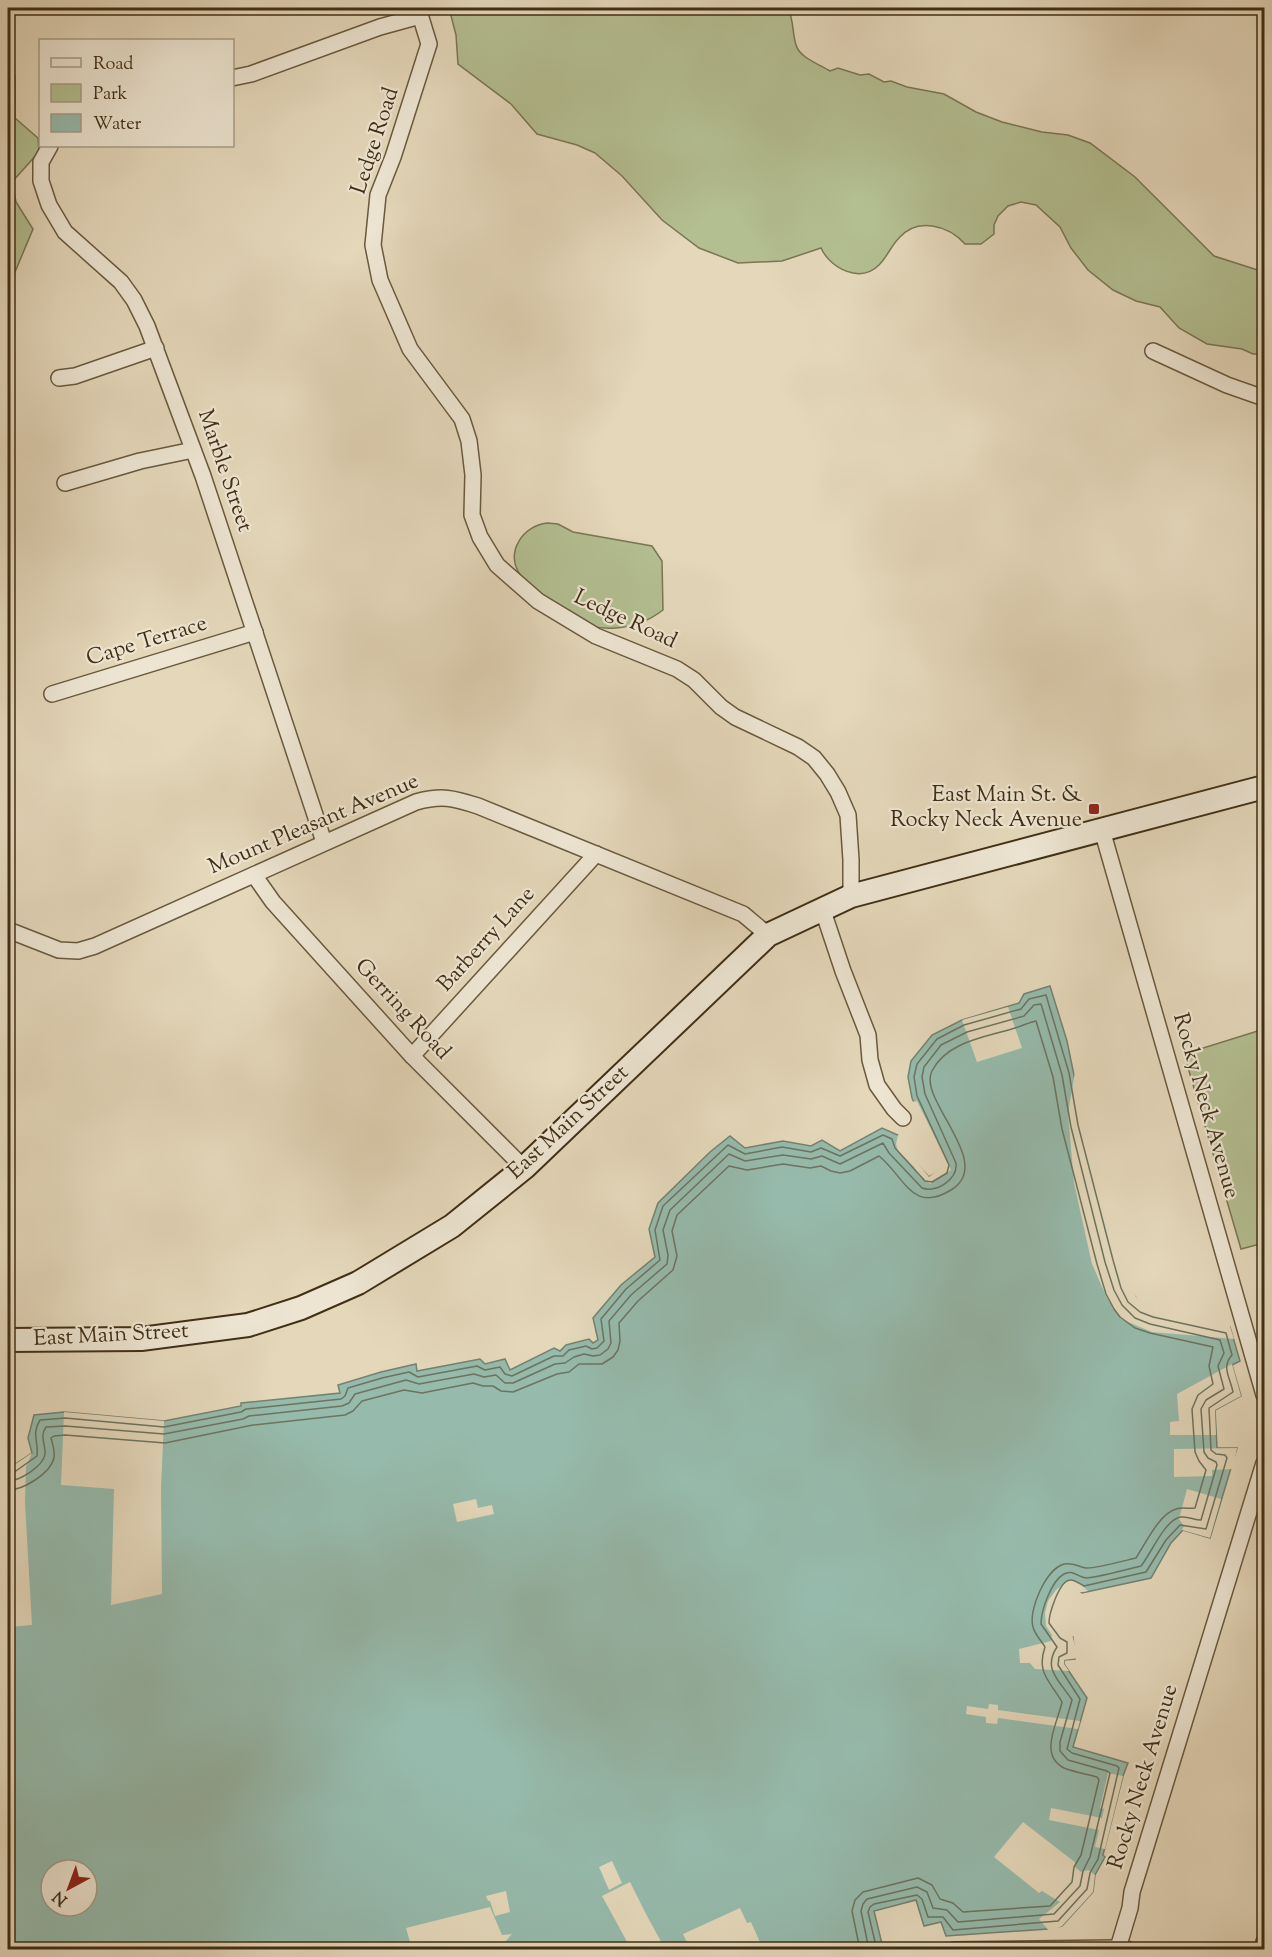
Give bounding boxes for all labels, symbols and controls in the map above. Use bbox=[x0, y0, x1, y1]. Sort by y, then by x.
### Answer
legend bbox=[39, 39, 234, 147]
text: Road bbox=[93, 52, 133, 78]
text: Park bbox=[93, 82, 128, 108]
street label: Ledge Road bbox=[344, 83, 408, 199]
text: Water bbox=[93, 112, 142, 138]
street label: Marble Street bbox=[188, 405, 260, 537]
street label: Ledge Road bbox=[568, 582, 682, 658]
street label: Cape Terrace bbox=[83, 608, 211, 676]
street label: Mount Pleasant Avenue bbox=[204, 766, 424, 884]
place label: East Main St. & Rocky Neck Avenue bbox=[890, 780, 1082, 837]
marker: East Main St. & Rocky Neck Avenue bbox=[1087, 802, 1101, 816]
street label: Barberry Lane bbox=[431, 880, 543, 1000]
street label: Gerring Road bbox=[346, 952, 458, 1068]
street label: Rocky Neck Avenue bbox=[1163, 1009, 1247, 1203]
street label: East Main Street bbox=[501, 1058, 637, 1188]
street label: East Main Street bbox=[33, 1316, 190, 1356]
street label: Rocky Neck Avenue bbox=[1101, 1681, 1187, 1873]
north arrow bbox=[39, 1858, 99, 1918]
text: N bbox=[48, 1884, 73, 1910]

